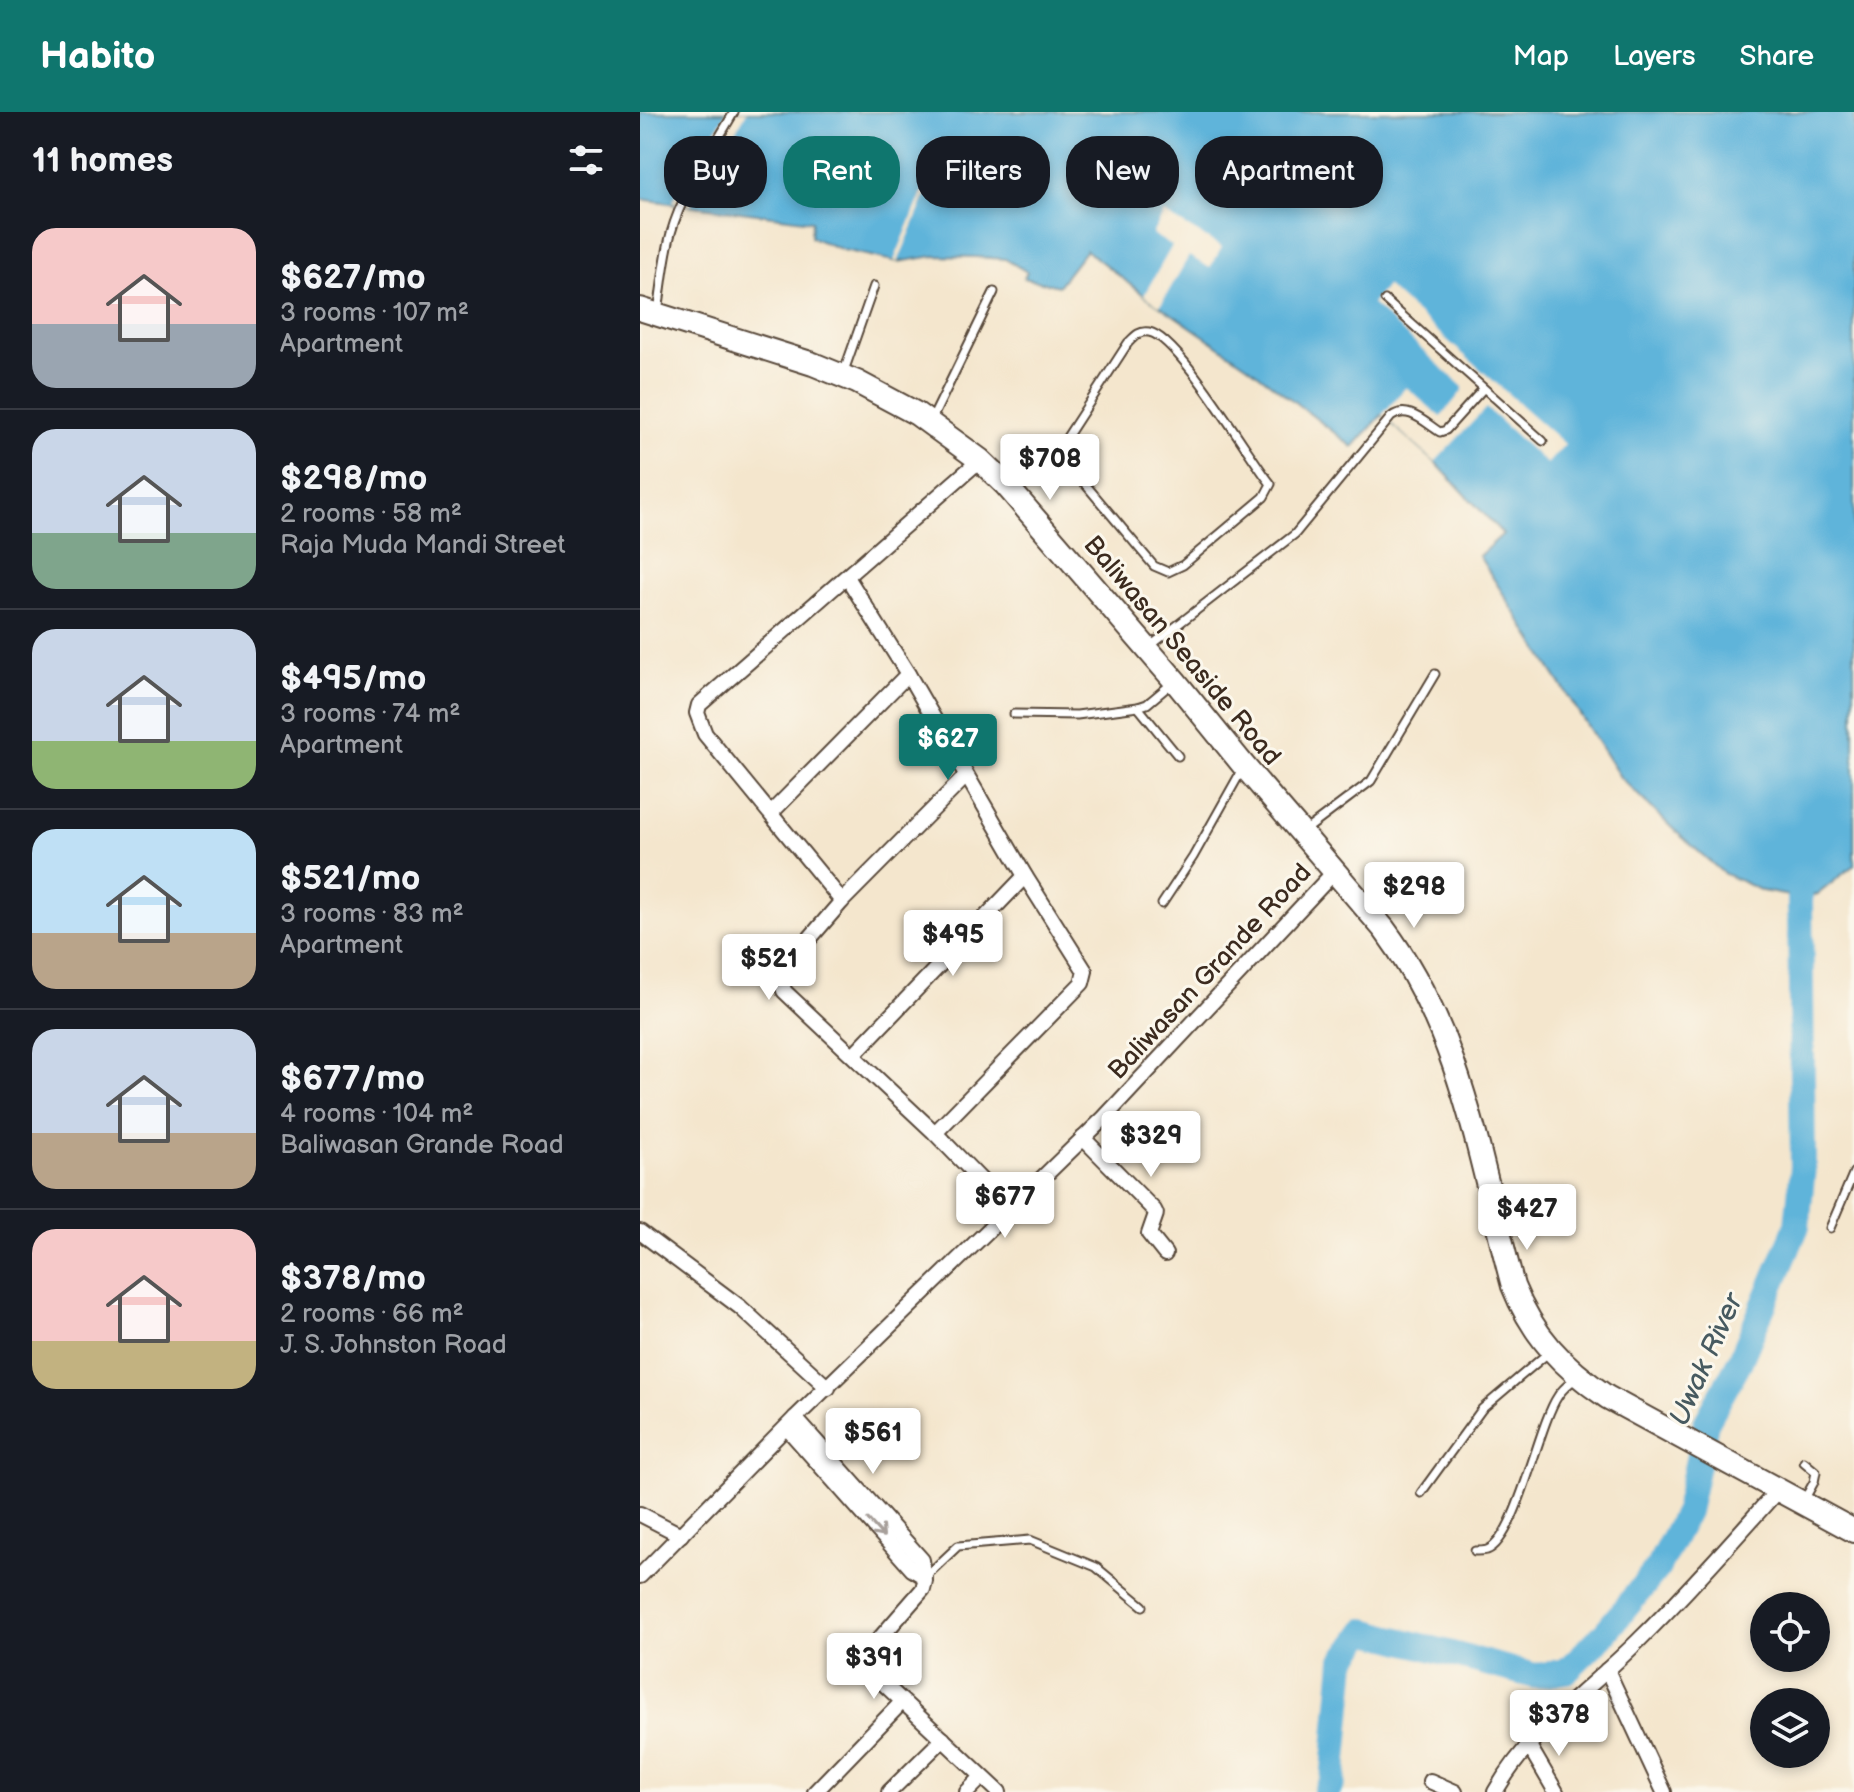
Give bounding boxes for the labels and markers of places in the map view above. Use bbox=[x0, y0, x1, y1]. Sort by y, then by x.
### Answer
pin: $708 bbox=[1003, 434, 1097, 502]
pin: $627 bbox=[901, 714, 995, 782]
pin: $298 bbox=[1367, 862, 1461, 930]
pin: $495 bbox=[906, 910, 1000, 978]
pin: $521 bbox=[722, 934, 816, 1002]
pin: $329 bbox=[1104, 1111, 1198, 1179]
pin: $677 bbox=[958, 1172, 1052, 1240]
pin: $427 bbox=[1480, 1184, 1574, 1252]
pin: $561 bbox=[826, 1408, 920, 1476]
pin: $391 bbox=[827, 1633, 921, 1701]
pin: $378 bbox=[1512, 1690, 1606, 1758]

